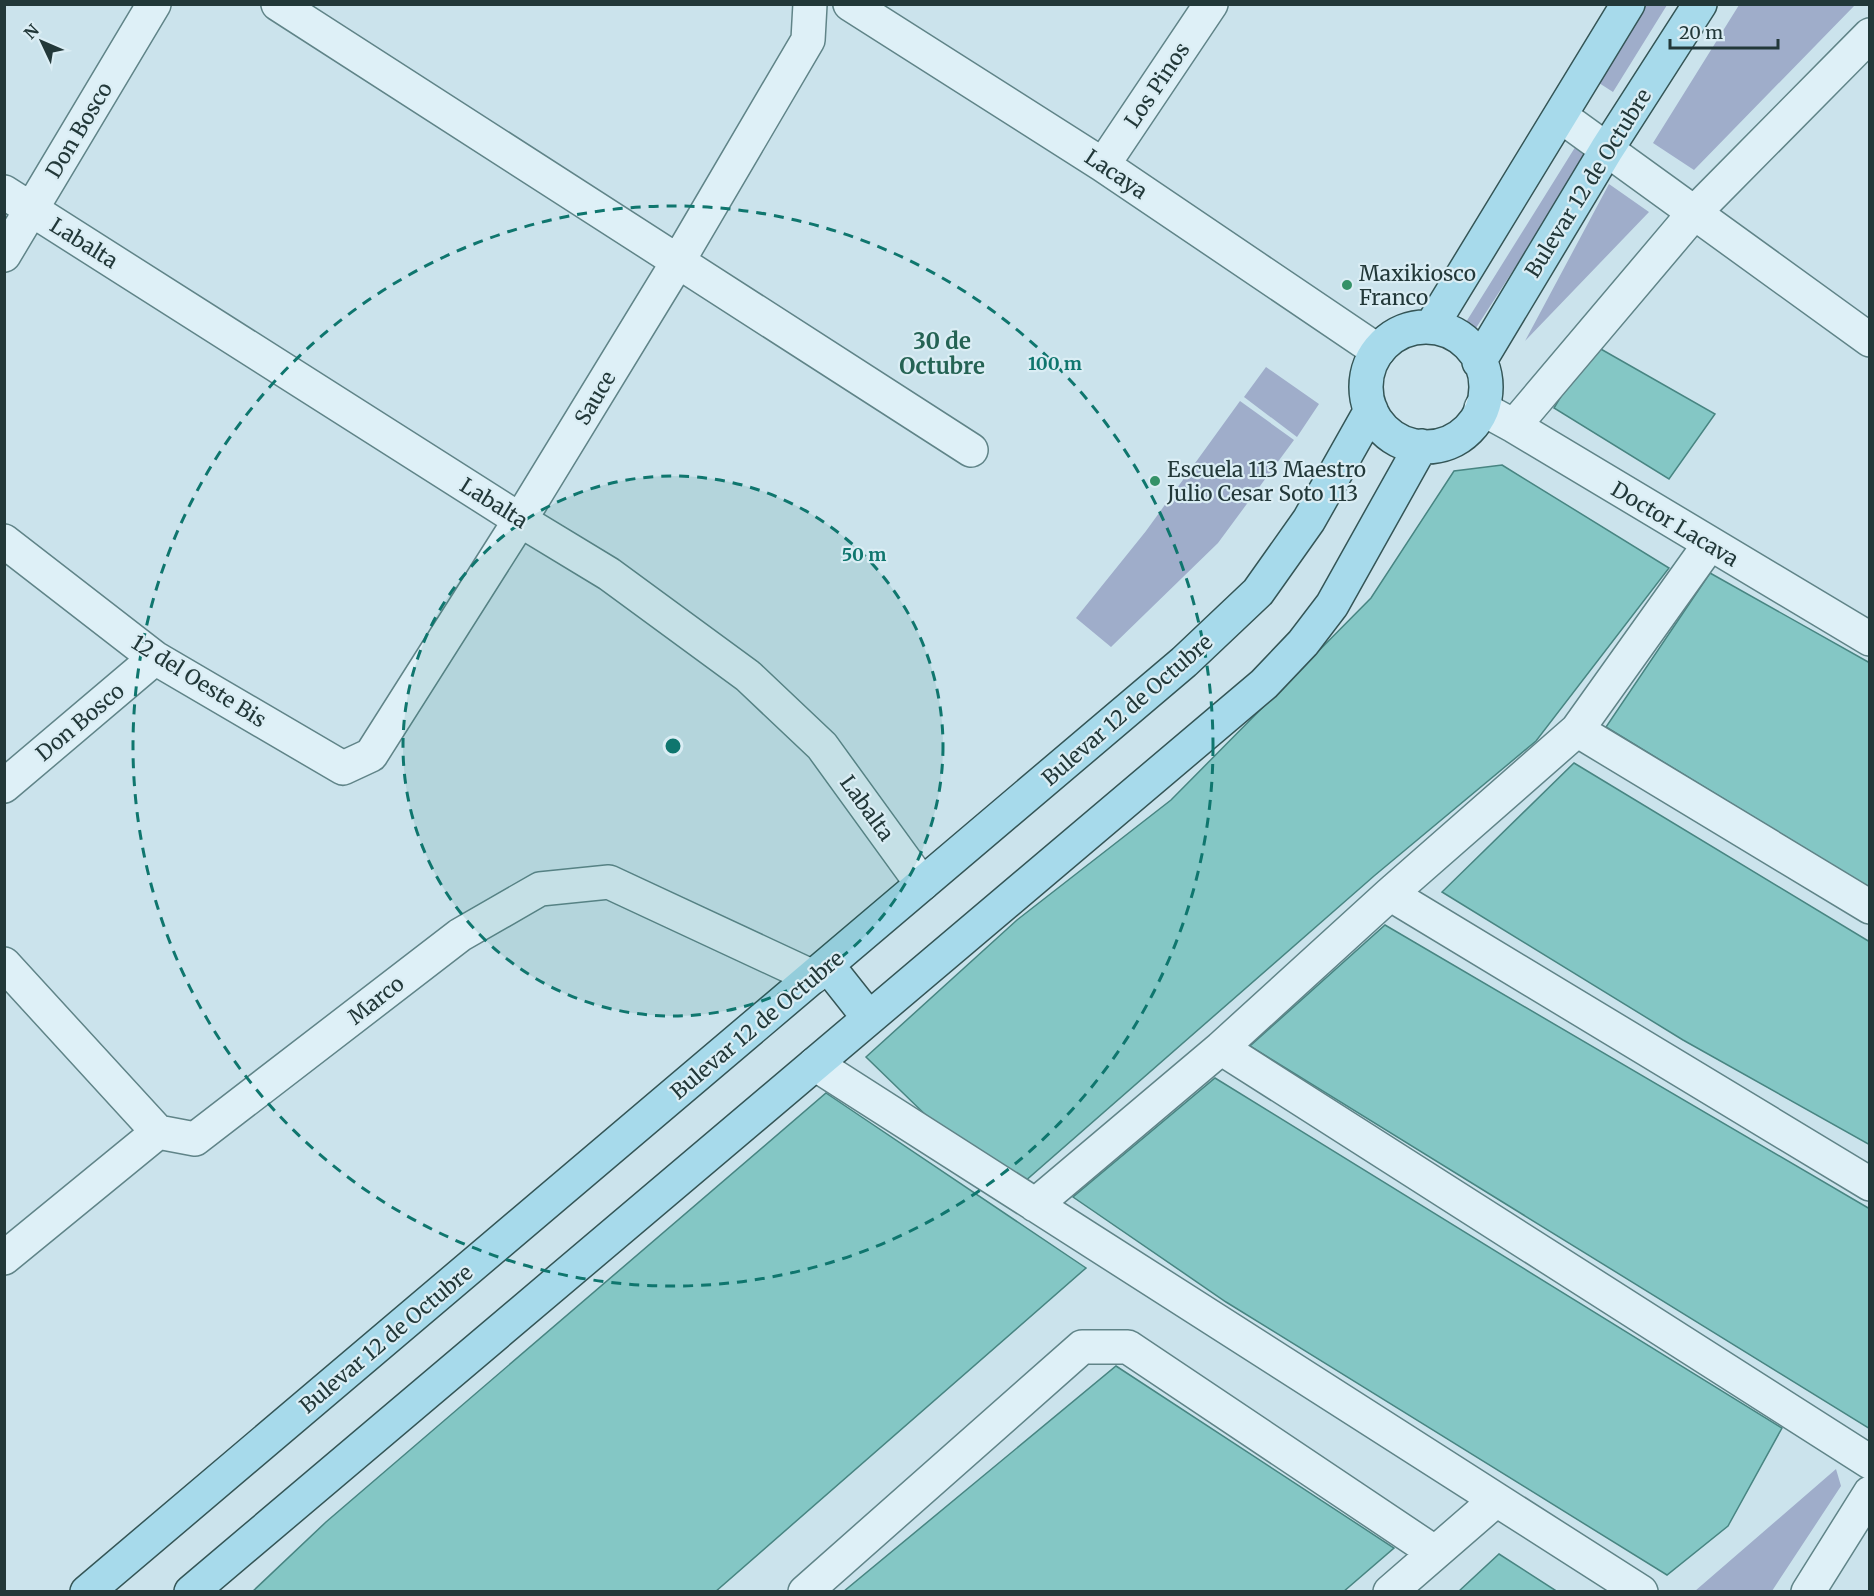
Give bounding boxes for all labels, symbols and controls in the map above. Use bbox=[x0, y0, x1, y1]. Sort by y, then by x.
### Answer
north arrow bbox=[12, 12, 72, 72]
scale bar bbox=[1670, 12, 1778, 50]
text: N bbox=[20, 20, 43, 43]
text: 20 m bbox=[1679, 21, 1723, 44]
street label: Los Pinos bbox=[1119, 37, 1195, 133]
street label: Don Bosco bbox=[40, 77, 118, 183]
street label: Bulevar 12 de Octubre bbox=[1519, 84, 1657, 282]
street label: Lacaya bbox=[1080, 143, 1152, 205]
street label: Labalta bbox=[45, 212, 123, 274]
place label: Maxikiosco Franco bbox=[1359, 260, 1476, 311]
marker: Maxikiosco Franco bbox=[1340, 278, 1354, 292]
district label: 30 de Octubre bbox=[899, 327, 985, 380]
text: 100 m bbox=[1028, 352, 1082, 375]
street label: Sauce bbox=[568, 366, 622, 430]
place label: Escuela 113 Maestro Julio Cesar Soto 113 bbox=[1166, 456, 1366, 507]
street label: Labalta bbox=[455, 472, 533, 534]
marker: Escuela 113 Maestro Julio Cesar Soto 113 bbox=[1148, 474, 1162, 488]
street label: Doctor Lacava bbox=[1606, 475, 1744, 573]
text: 50 m bbox=[842, 543, 886, 566]
street label: Bulevar 12 de Octubre bbox=[1036, 628, 1218, 792]
street label: 12 del Oeste Bis bbox=[127, 629, 271, 733]
street label: Don Bosco bbox=[30, 677, 130, 767]
centre of rings bbox=[663, 736, 683, 756]
street label: Labalta bbox=[834, 770, 900, 846]
street label: Bulevar 12 de Octubre bbox=[665, 945, 849, 1105]
street label: Marco bbox=[343, 970, 409, 1030]
street label: Bulevar 12 de Octubre bbox=[294, 1259, 478, 1419]

